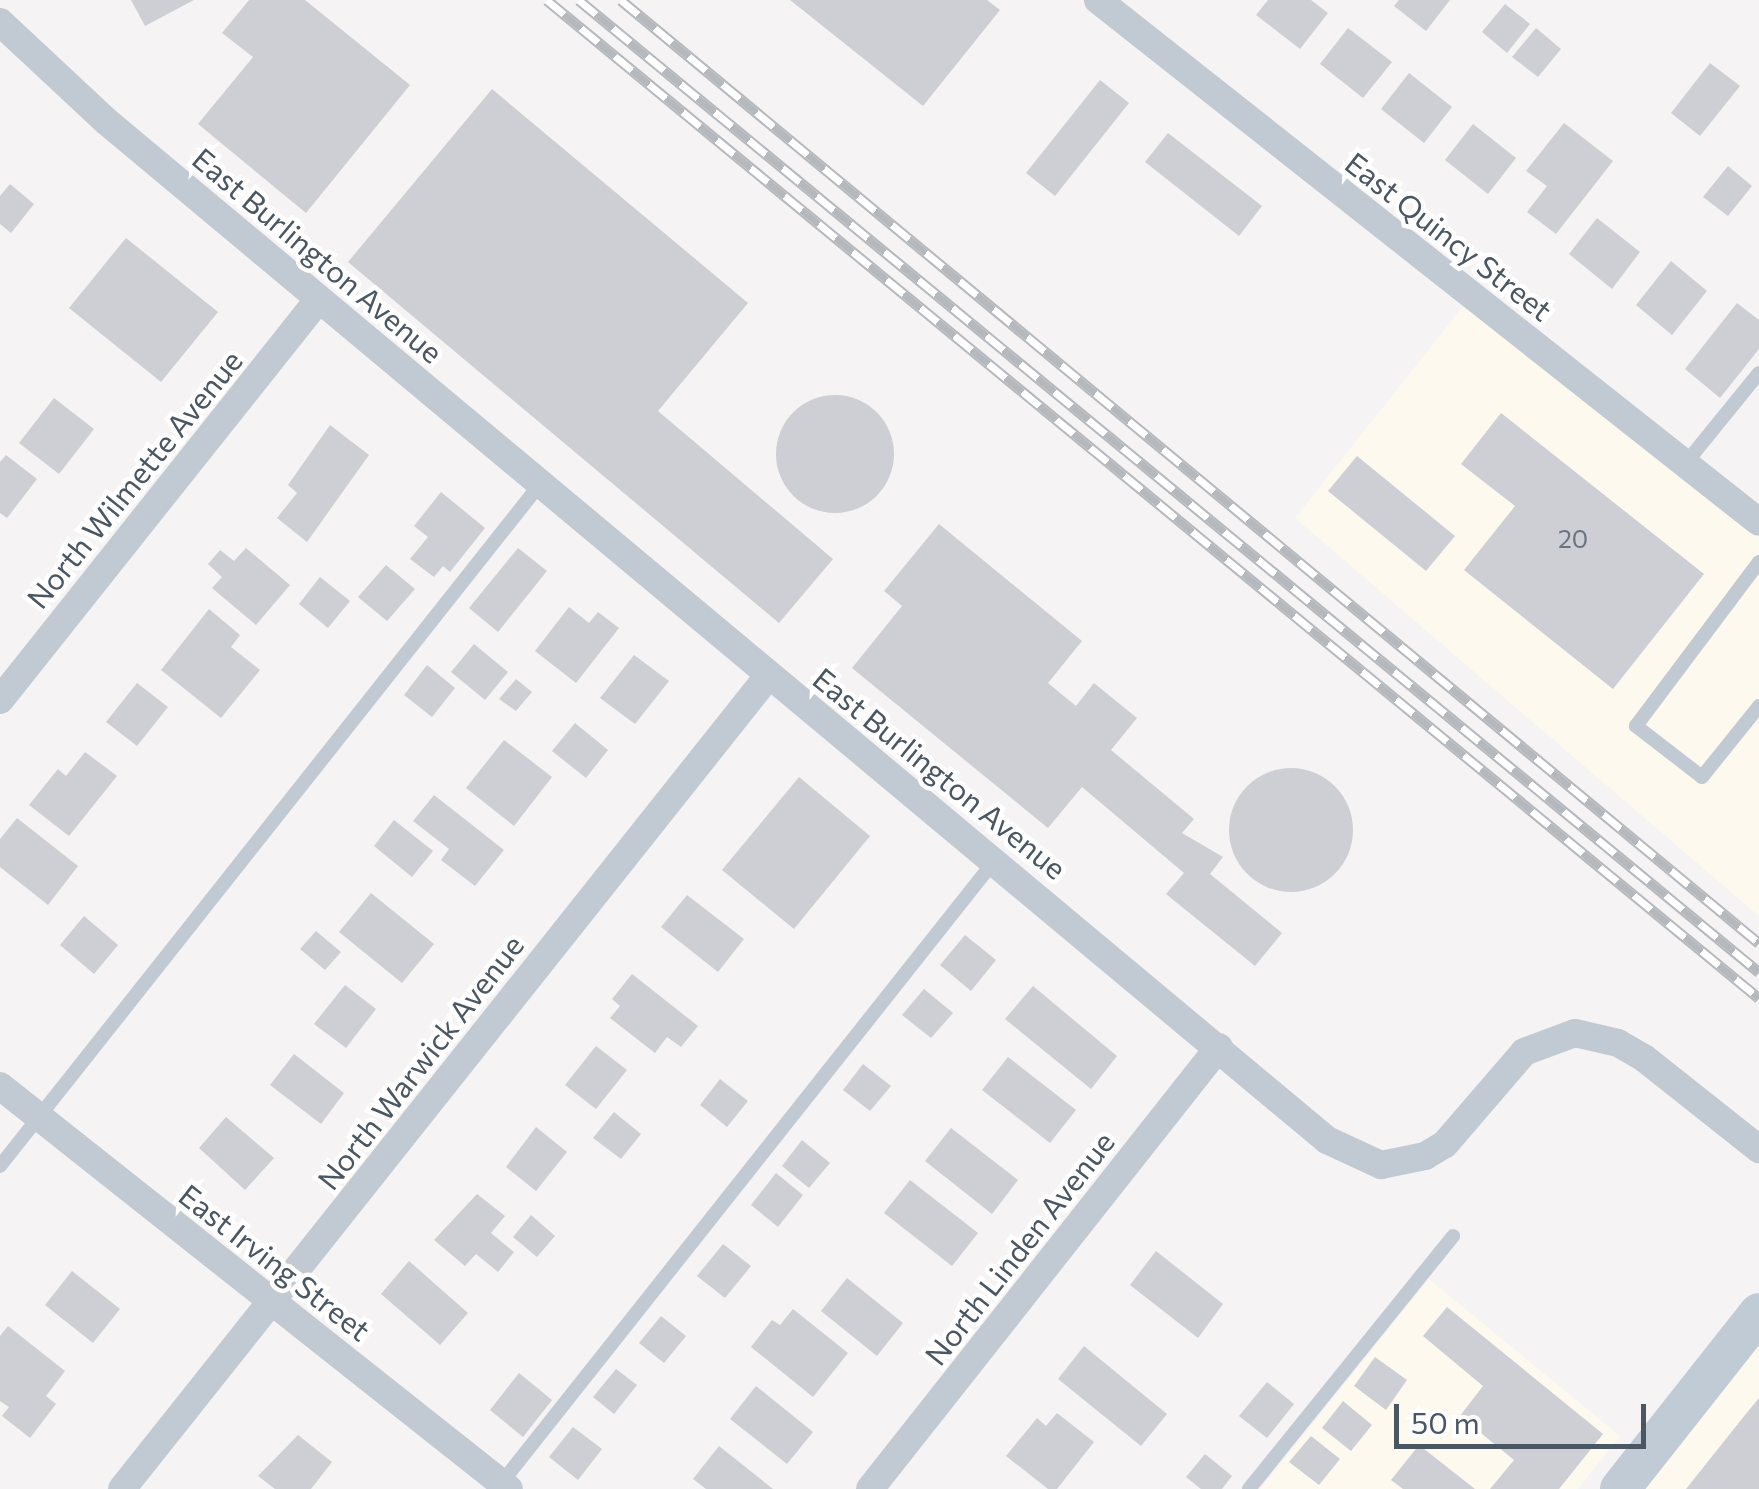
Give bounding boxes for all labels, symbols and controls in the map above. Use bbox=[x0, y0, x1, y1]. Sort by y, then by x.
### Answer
street label: East Burlington Avenue bbox=[186, 140, 450, 370]
street label: East Quincy Street bbox=[1339, 144, 1559, 328]
street label: North Wilmette Avenue bbox=[19, 343, 249, 615]
house number: 20 bbox=[1558, 523, 1588, 553]
street label: East Burlington Avenue bbox=[806, 660, 1074, 886]
street label: North Warwick Avenue bbox=[309, 928, 531, 1196]
street label: North Linden Avenue bbox=[917, 1124, 1121, 1372]
street label: East Irving Street bbox=[172, 1176, 378, 1348]
scale bar bbox=[1399, 1384, 1652, 1446]
text: 50 m bbox=[1411, 1403, 1480, 1440]

